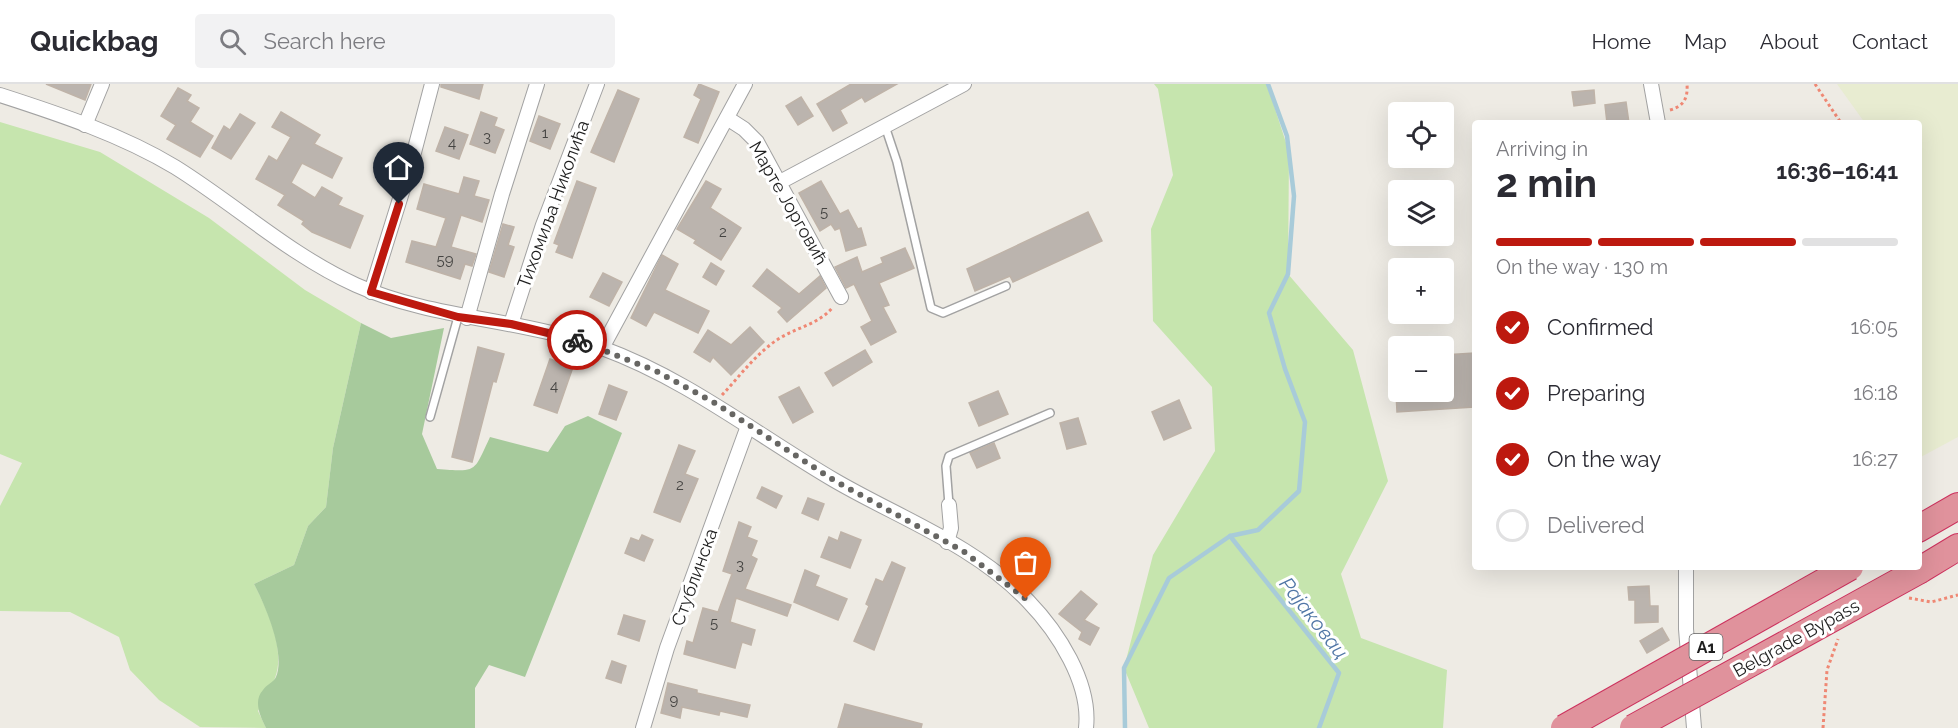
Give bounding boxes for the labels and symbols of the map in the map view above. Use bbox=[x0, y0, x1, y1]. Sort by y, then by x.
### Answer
street label: Тихомиља Николића bbox=[513, 117, 593, 291]
house number: 1 bbox=[542, 124, 549, 142]
house number: 3 bbox=[483, 128, 491, 146]
house number: 4 bbox=[448, 134, 456, 152]
street label: Марте Јорговић bbox=[745, 138, 833, 268]
pin bbox=[373, 142, 424, 204]
house number: 5 bbox=[820, 203, 828, 221]
house number: 2 bbox=[719, 223, 727, 241]
house number: 59 bbox=[437, 251, 454, 269]
courier bbox=[547, 310, 607, 370]
house number: 4 bbox=[550, 377, 558, 395]
house number: 2 bbox=[676, 476, 684, 494]
street label: Стублинска bbox=[667, 525, 721, 629]
pin bbox=[1000, 537, 1051, 599]
house number: 3 bbox=[736, 556, 744, 574]
water label: Рајаковац bbox=[1275, 572, 1353, 664]
street label: Belgrade Bypass bbox=[1729, 595, 1863, 681]
house number: 5 bbox=[710, 614, 718, 632]
road number: A1 bbox=[1690, 634, 1722, 660]
house number: 9 bbox=[670, 691, 679, 709]

